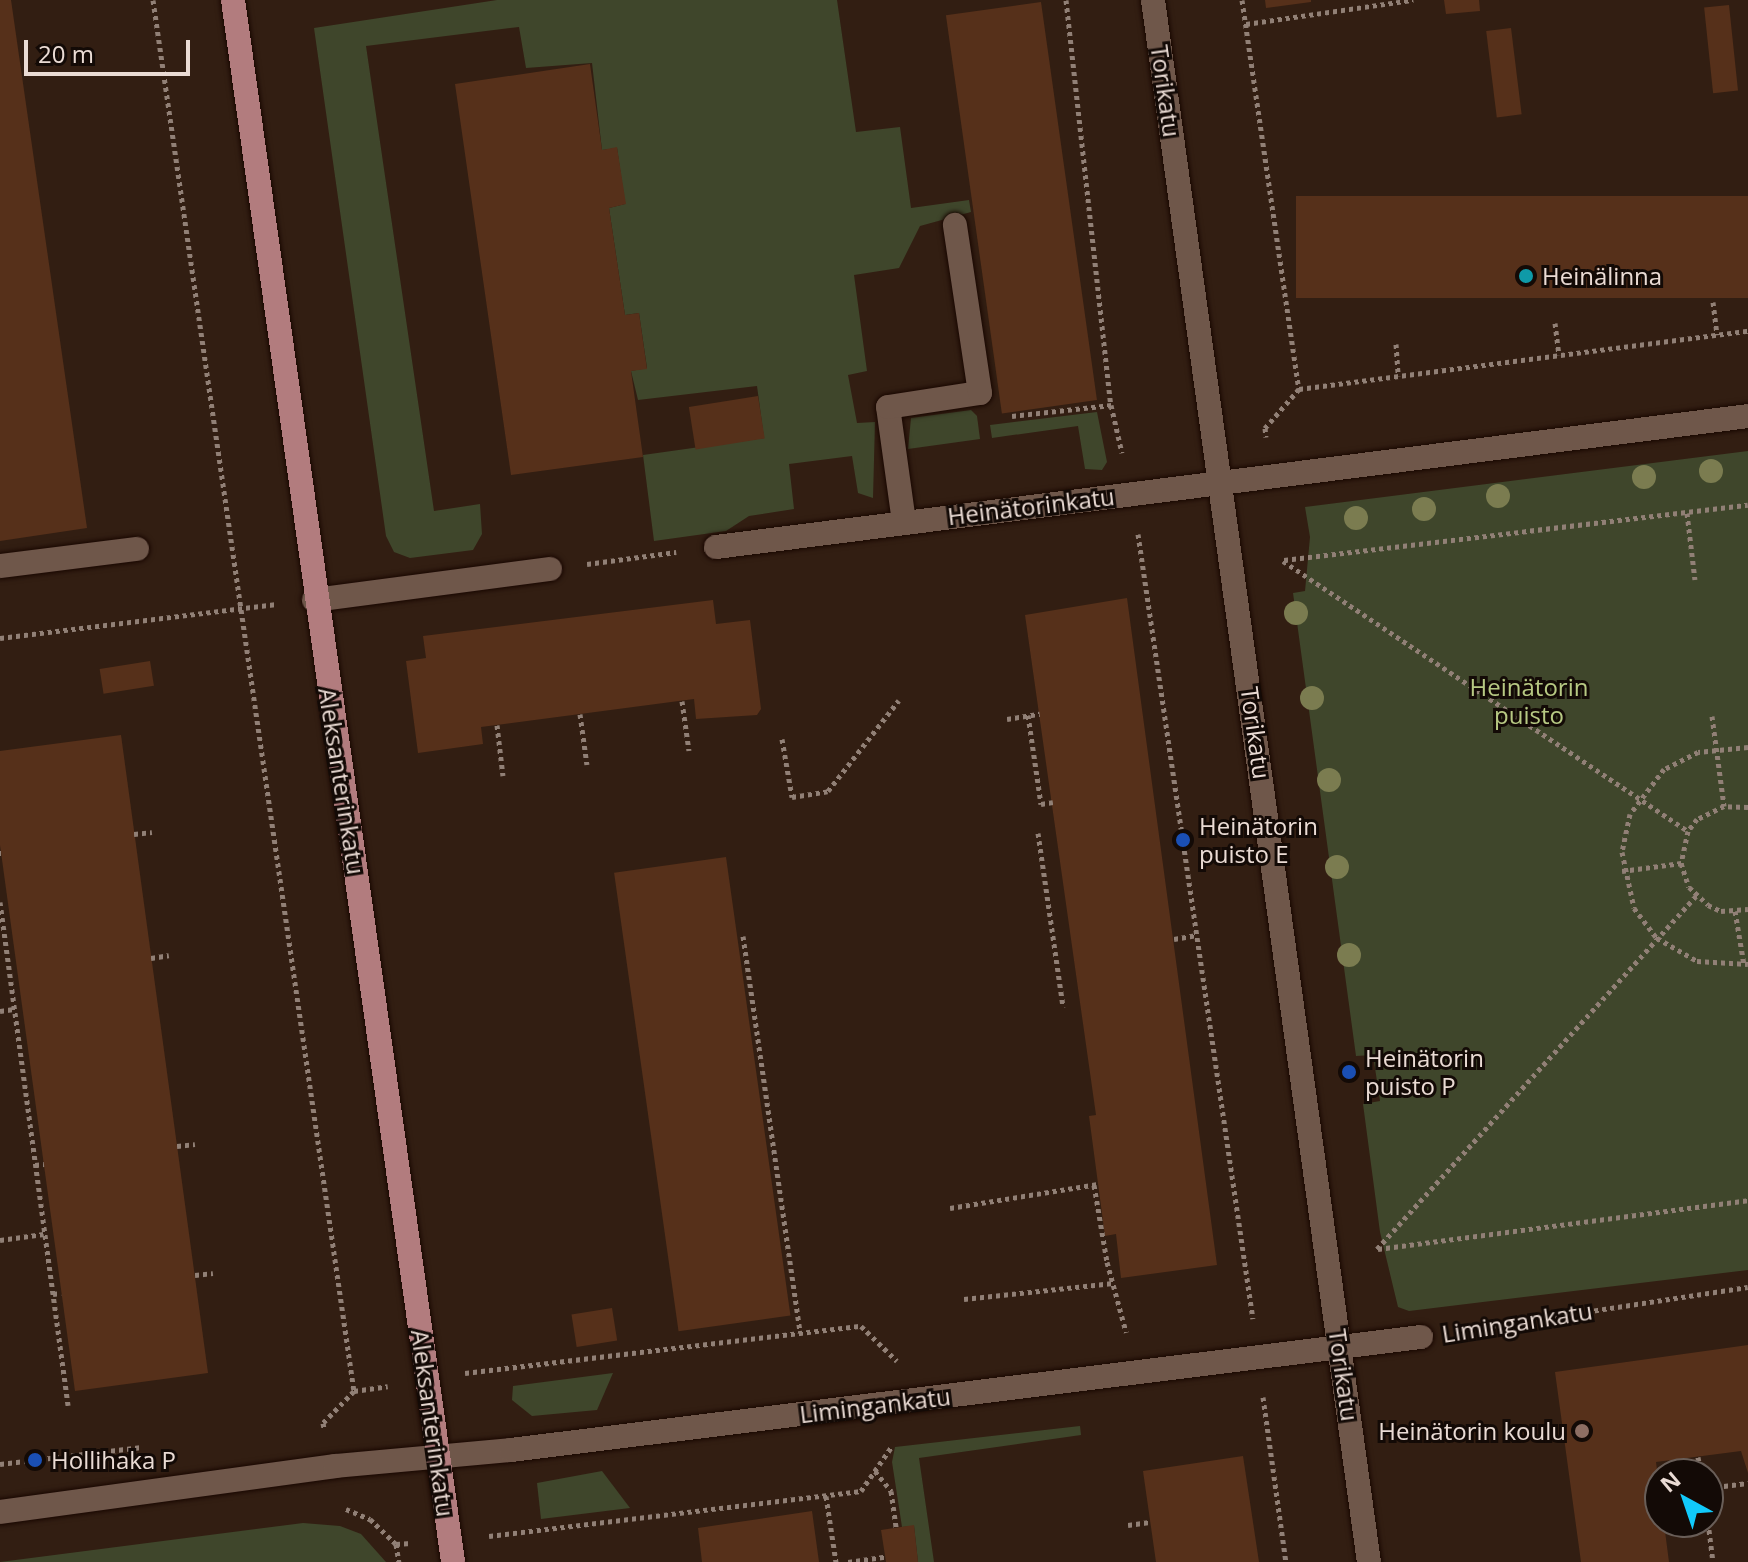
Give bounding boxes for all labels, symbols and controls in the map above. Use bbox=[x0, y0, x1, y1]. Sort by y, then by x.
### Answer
scale bar bbox=[28, 24, 194, 74]
text: 20 m bbox=[38, 37, 94, 70]
street label: Torikatu bbox=[1145, 43, 1187, 139]
place label: Heinälinna bbox=[1542, 262, 1662, 290]
marker: Heinälinna bbox=[1517, 267, 1535, 285]
street label: Heinätorinkatu bbox=[946, 481, 1116, 531]
park label: Heinätorin puisto bbox=[1470, 673, 1588, 729]
street label: Torikatu bbox=[1235, 685, 1277, 781]
street label: Aleksanterinkatu bbox=[313, 686, 371, 876]
place label: Heinätorin puisto E bbox=[1199, 812, 1318, 868]
marker: Heinätorin puisto E bbox=[1174, 831, 1192, 849]
place label: Heinätorin puisto P bbox=[1365, 1044, 1484, 1100]
marker: Heinätorin puisto P bbox=[1340, 1063, 1358, 1081]
street label: Limingankatu bbox=[1440, 1296, 1594, 1348]
street label: Torikatu bbox=[1323, 1327, 1365, 1423]
street label: Aleksanterinkatu bbox=[406, 1328, 460, 1518]
street label: Limingankatu bbox=[798, 1381, 952, 1429]
place label: Heinätorin koulu bbox=[1378, 1417, 1566, 1445]
marker: Heinätorin koulu bbox=[1573, 1422, 1591, 1440]
place label: Hollihaka P bbox=[51, 1446, 176, 1474]
marker: Hollihaka P bbox=[26, 1451, 44, 1469]
north arrow bbox=[1644, 1458, 1724, 1538]
text: N bbox=[1653, 1464, 1686, 1498]

